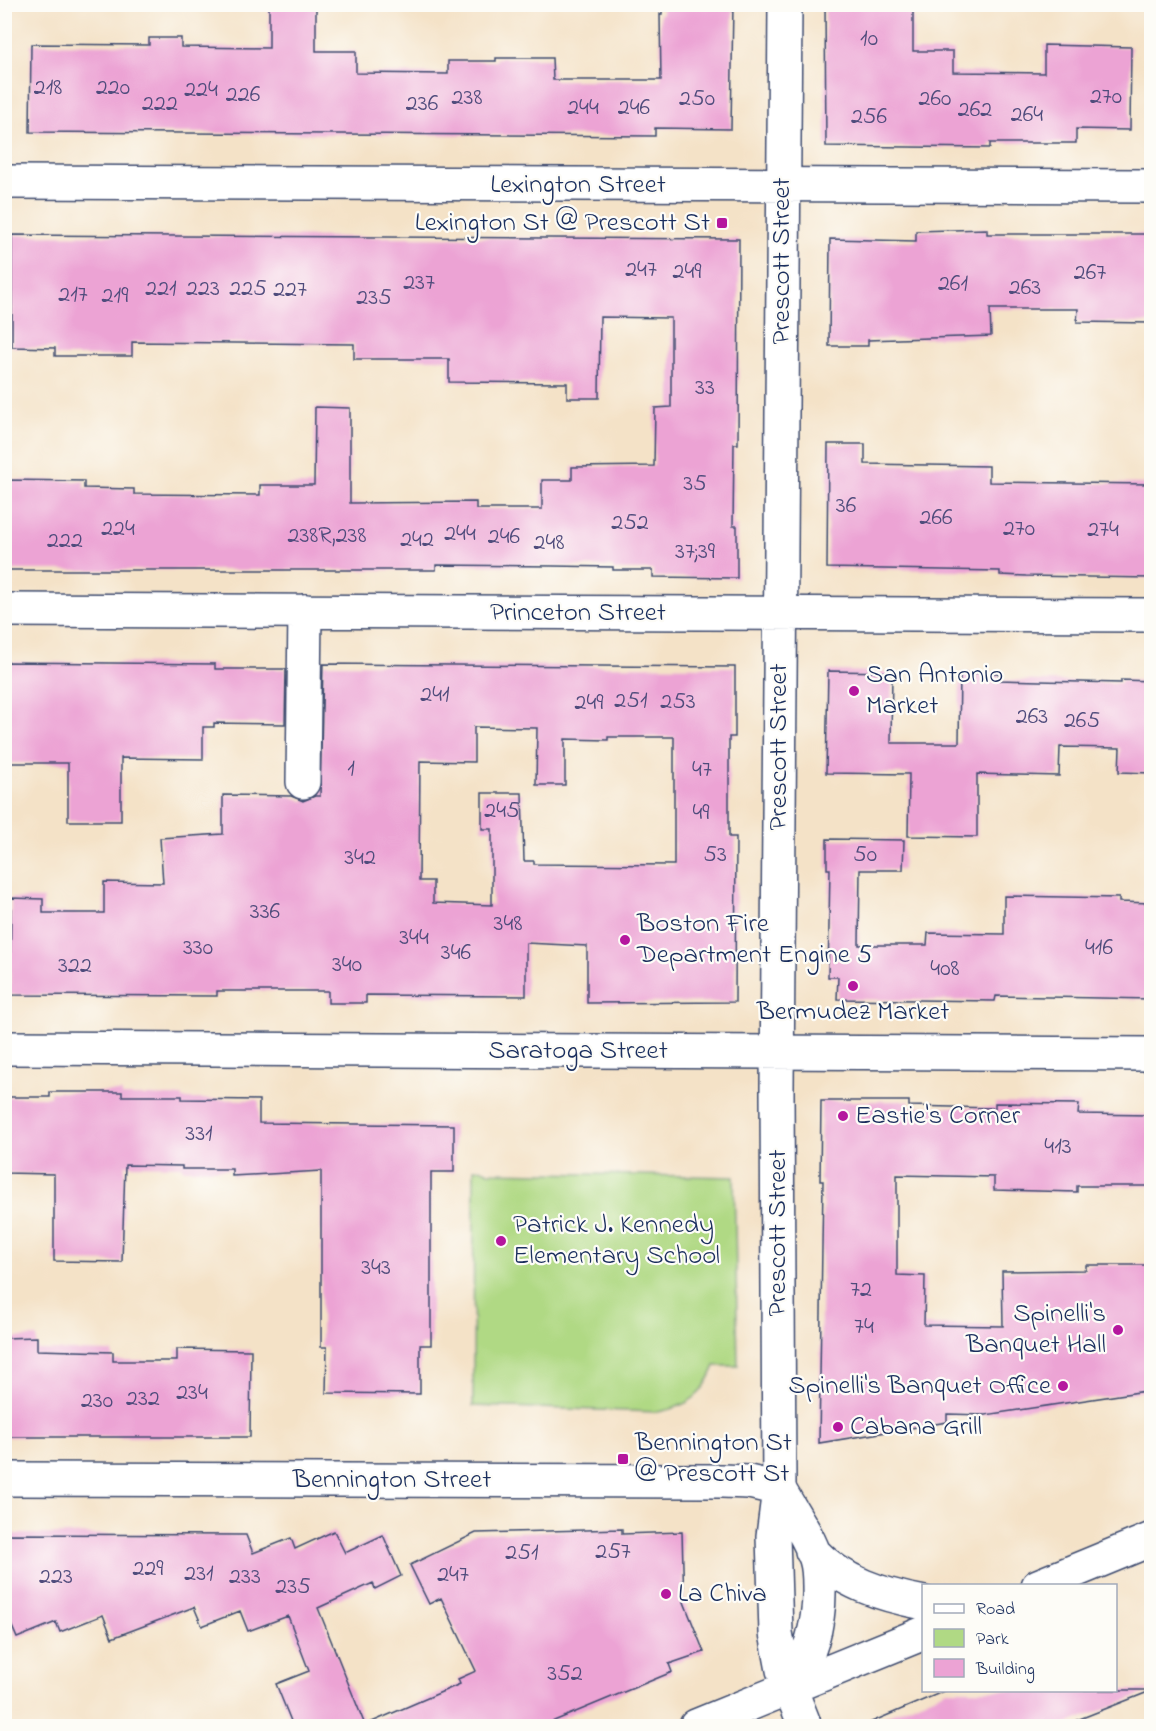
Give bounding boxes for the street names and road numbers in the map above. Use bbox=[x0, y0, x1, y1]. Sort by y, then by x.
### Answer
street label: Lexington Street bbox=[490, 166, 666, 205]
street label: Prescott Street bbox=[763, 177, 802, 345]
street label: Princeton Street bbox=[490, 594, 666, 633]
street label: Prescott Street bbox=[760, 663, 799, 831]
street label: Saratoga Street bbox=[488, 1032, 668, 1071]
street label: Prescott Street bbox=[759, 1149, 798, 1317]
street label: Bennington Street bbox=[292, 1461, 491, 1500]

